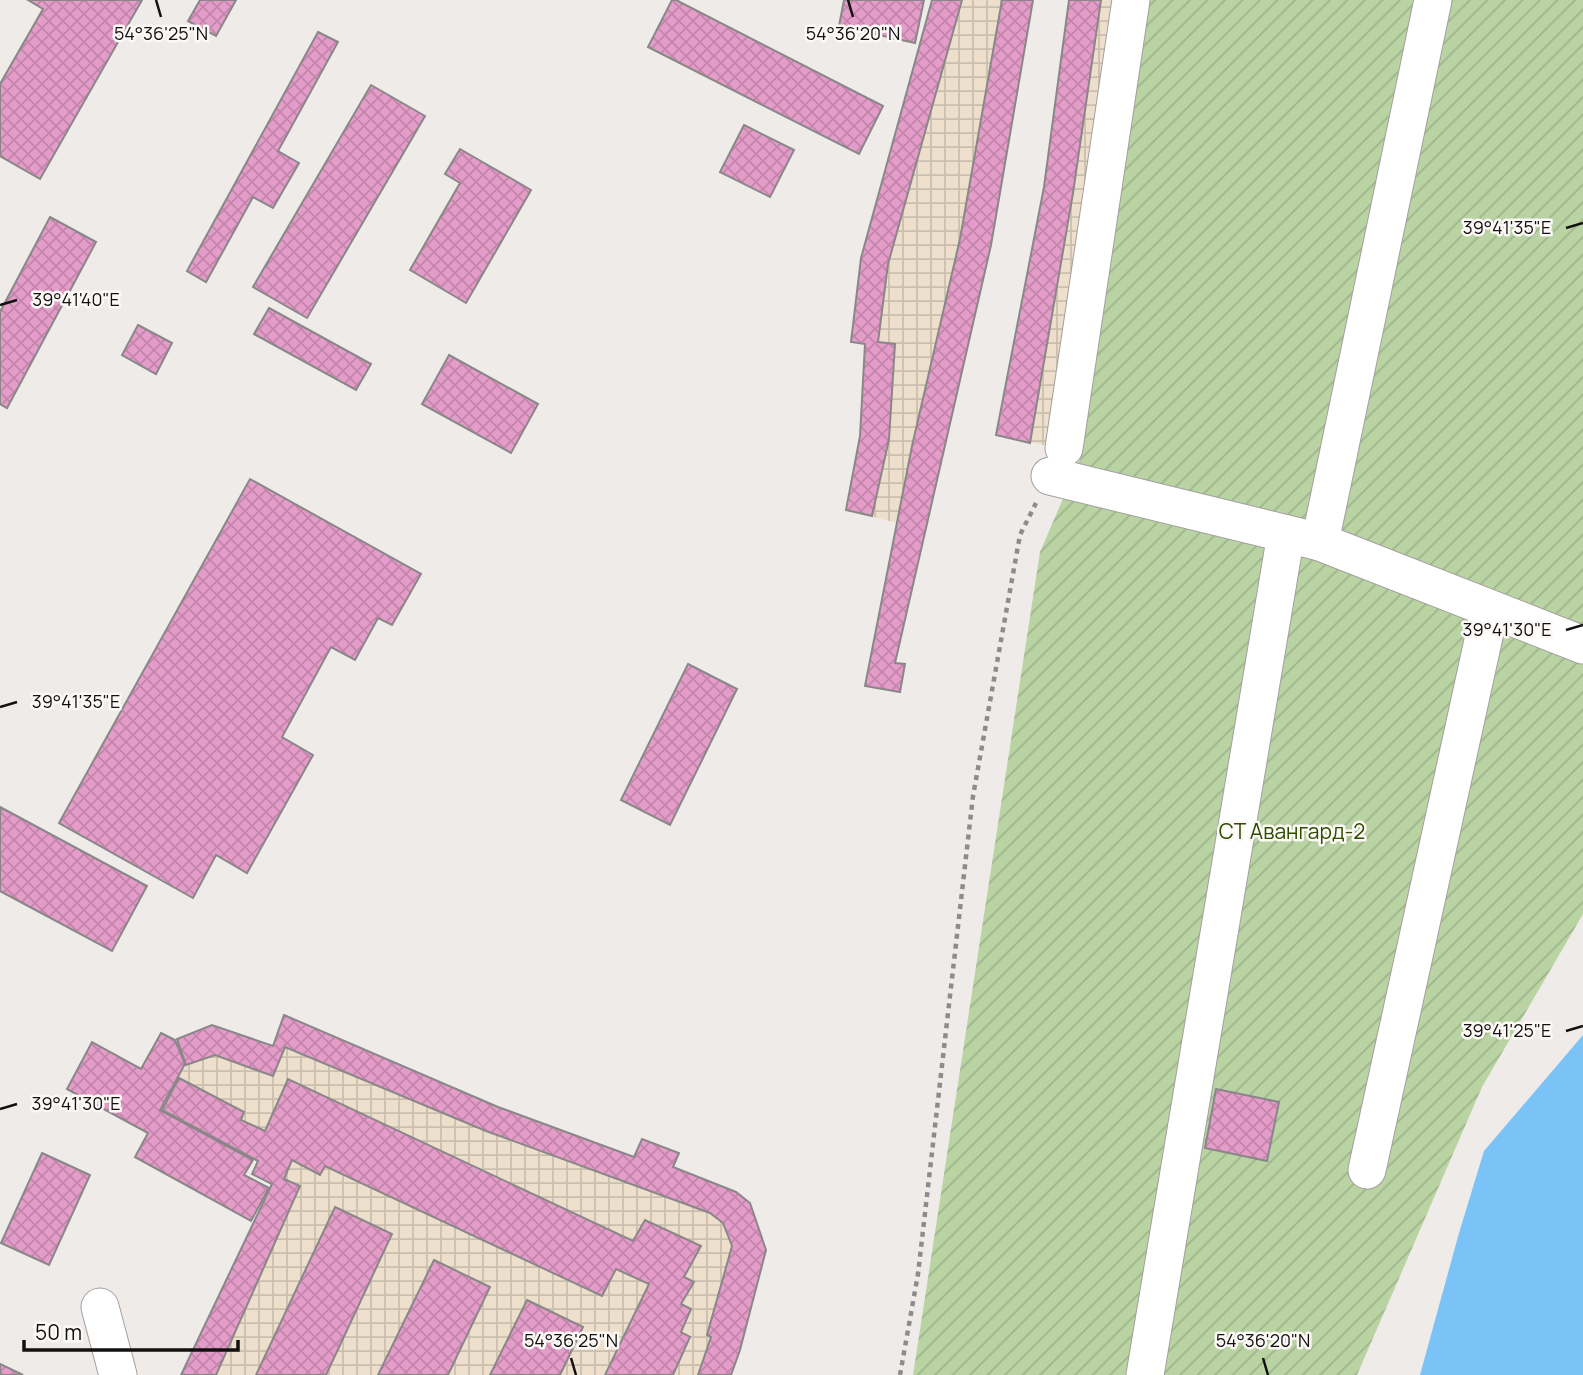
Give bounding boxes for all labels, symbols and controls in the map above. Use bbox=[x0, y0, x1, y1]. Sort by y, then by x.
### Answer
text: 54°36'25"N bbox=[114, 21, 208, 45]
text: 54°36'20"N bbox=[806, 21, 900, 45]
text: 39°41'35"E bbox=[1463, 215, 1551, 239]
text: 39°41'40"E bbox=[32, 287, 120, 311]
text: 39°41'30"E bbox=[1463, 617, 1551, 641]
text: 39°41'35"E bbox=[32, 689, 120, 713]
park label: СТ Авангард-2 bbox=[1219, 817, 1365, 845]
text: 39°41'25"E bbox=[1463, 1018, 1551, 1042]
text: 39°41'30"E bbox=[32, 1091, 120, 1115]
scale bar bbox=[24, 1308, 238, 1352]
text: 50 m bbox=[35, 1318, 82, 1346]
text: 54°36'25"N bbox=[524, 1328, 618, 1352]
text: 54°36'20"N bbox=[1216, 1328, 1310, 1352]

